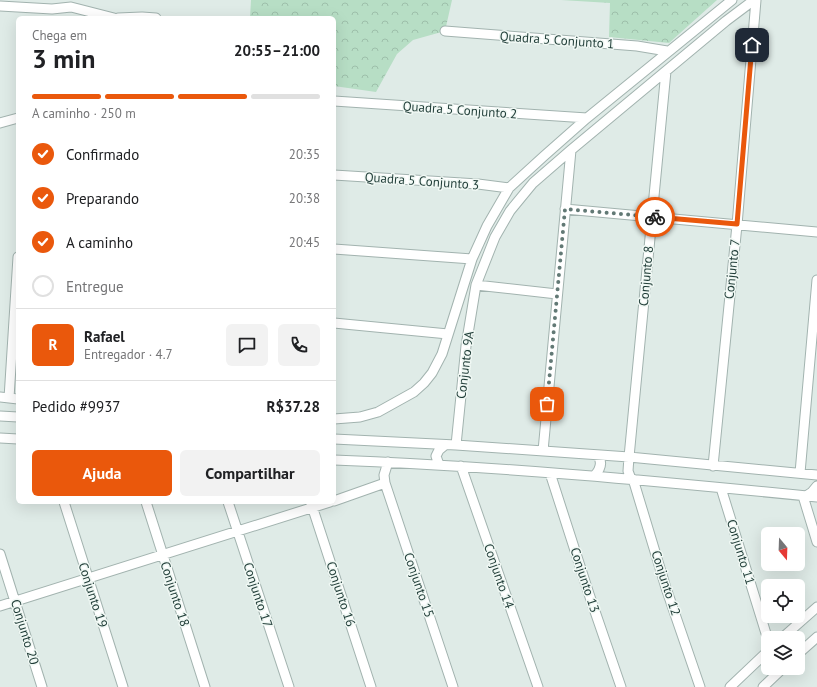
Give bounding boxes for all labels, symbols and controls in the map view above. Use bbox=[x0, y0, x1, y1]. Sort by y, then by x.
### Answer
text: Chega em bbox=[32, 27, 87, 44]
street label: Quadra 5 Conjunto 1 bbox=[499, 28, 615, 52]
pin bbox=[735, 28, 769, 62]
icon: home bbox=[741, 34, 763, 56]
text: 20:55–21:00 bbox=[234, 41, 320, 60]
text: 3 min bbox=[32, 42, 95, 75]
street label: Quadra 5 Conjunto 2 bbox=[402, 98, 518, 122]
text: A caminho · 250 m bbox=[32, 105, 136, 122]
icon: check bbox=[32, 143, 54, 165]
text: Confirmado bbox=[66, 145, 139, 164]
text: 20:35 bbox=[289, 146, 320, 163]
street label: Quadra 5 Conjunto 3 bbox=[364, 169, 480, 193]
icon: check bbox=[32, 187, 54, 209]
text: Preparando bbox=[66, 189, 139, 208]
text: 20:38 bbox=[289, 190, 320, 207]
courier bbox=[635, 197, 675, 237]
icon: bike bbox=[644, 206, 666, 228]
icon: check bbox=[32, 231, 54, 253]
text: A caminho bbox=[66, 233, 133, 252]
text: 20:45 bbox=[289, 234, 320, 251]
street label: Conjunto 7 bbox=[720, 238, 744, 300]
street label: Conjunto 8 bbox=[635, 245, 657, 307]
text: Entregue bbox=[66, 277, 124, 296]
button: chat bbox=[226, 324, 268, 366]
button: phone bbox=[278, 324, 320, 366]
text: Rafael bbox=[84, 327, 125, 346]
street label: Conjunto 9A bbox=[452, 330, 478, 400]
text: R bbox=[48, 335, 58, 354]
text: Entregador · 4.7 bbox=[84, 346, 173, 363]
pin bbox=[530, 387, 564, 421]
icon: bag bbox=[536, 393, 558, 415]
text: Pedido #9937 bbox=[32, 397, 121, 416]
text: R$37.28 bbox=[267, 397, 320, 416]
button: Ajuda bbox=[32, 450, 172, 496]
button: Compartilhar bbox=[180, 450, 320, 496]
street label: Conjunto 11 bbox=[723, 517, 759, 587]
north arrow bbox=[761, 527, 805, 571]
map controls bbox=[761, 527, 805, 675]
street label: Conjunto 14 bbox=[480, 541, 518, 611]
street label: Conjunto 13 bbox=[566, 545, 604, 615]
street label: Conjunto 12 bbox=[647, 548, 685, 618]
street label: Conjunto 15 bbox=[400, 550, 438, 620]
street label: Conjunto 18 bbox=[156, 559, 194, 629]
street label: Conjunto 16 bbox=[322, 559, 360, 629]
street label: Conjunto 19 bbox=[74, 560, 112, 630]
street label: Conjunto 17 bbox=[239, 560, 277, 630]
button: locate bbox=[761, 579, 805, 623]
street label: Conjunto 20 bbox=[7, 597, 43, 667]
button: layers bbox=[761, 631, 805, 675]

